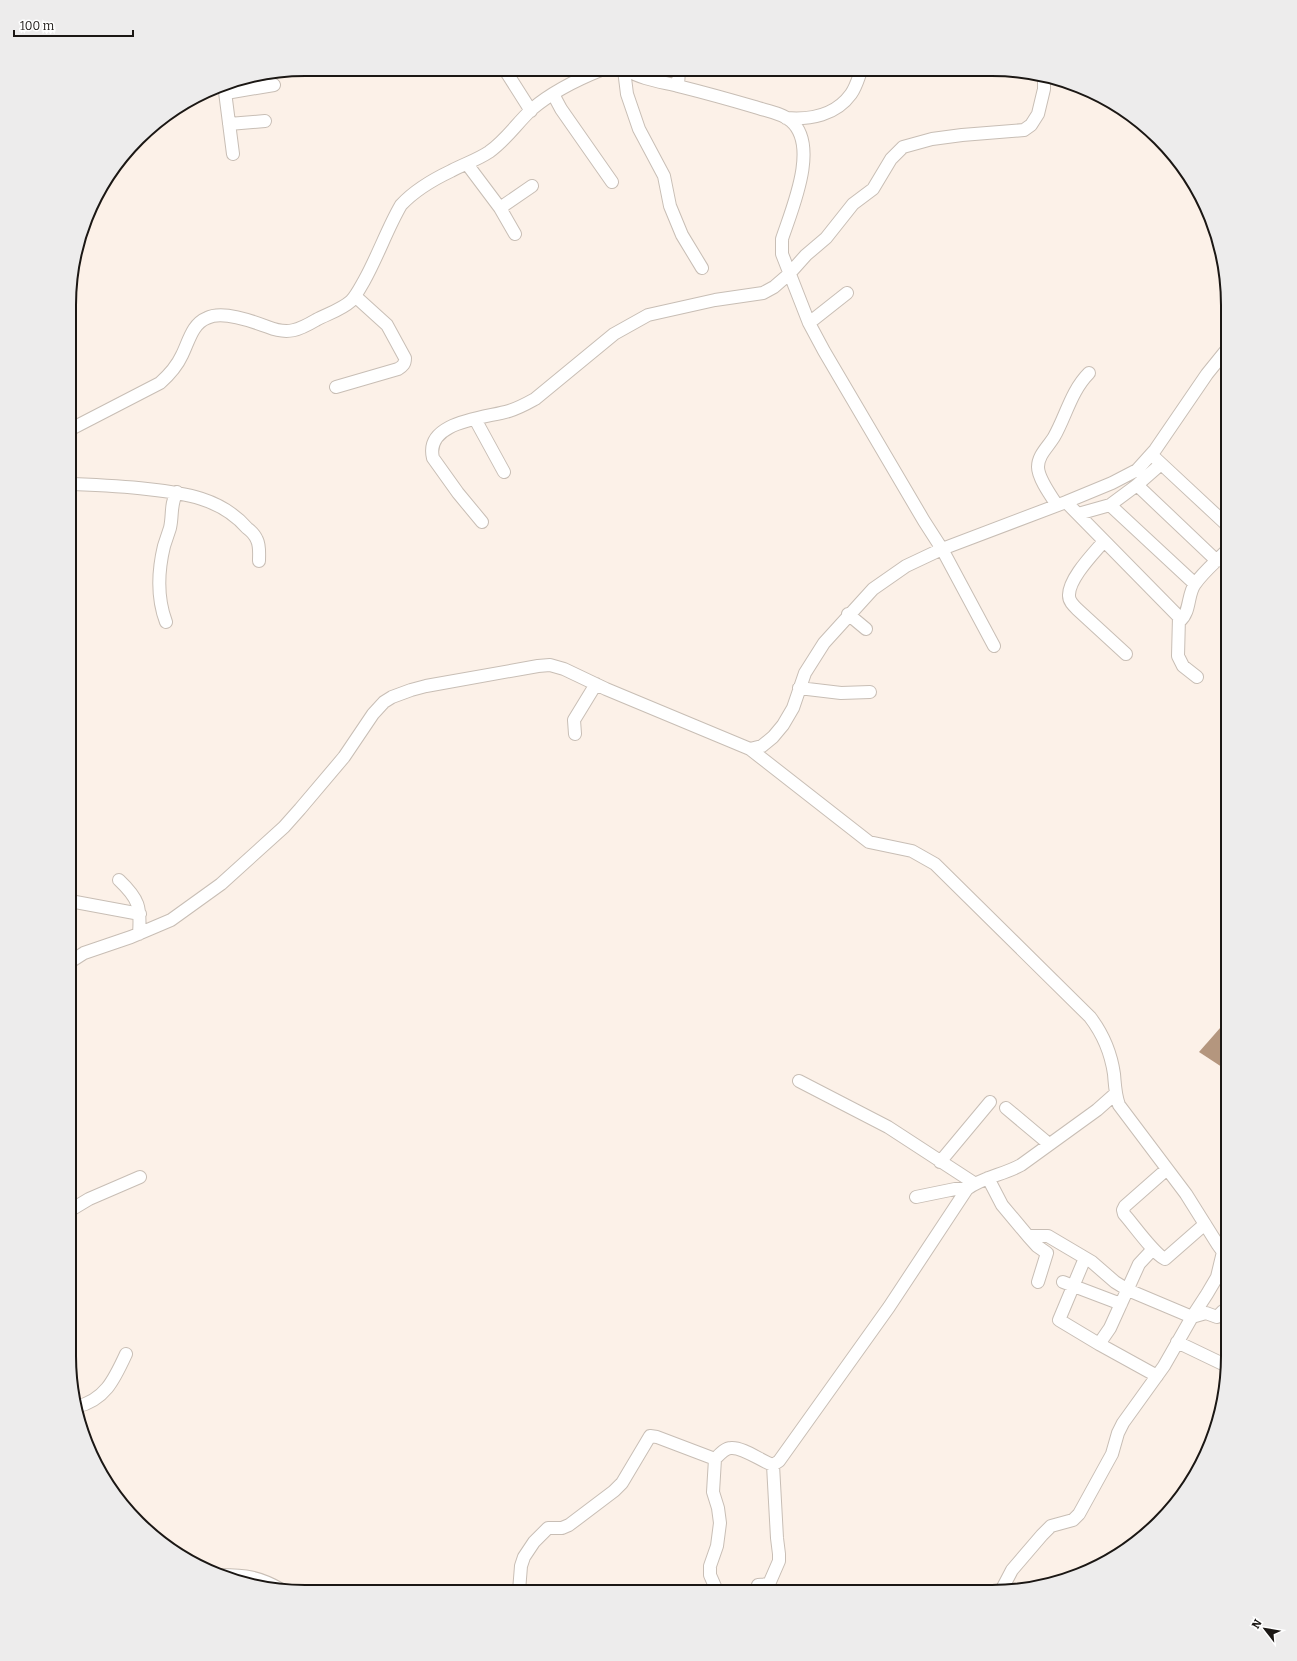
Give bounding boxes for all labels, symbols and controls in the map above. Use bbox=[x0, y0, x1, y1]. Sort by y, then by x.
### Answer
scale bar bbox=[14, 12, 133, 38]
text: 100 m bbox=[20, 19, 55, 33]
north arrow bbox=[1245, 1609, 1285, 1649]
text: N bbox=[1249, 1617, 1265, 1631]

